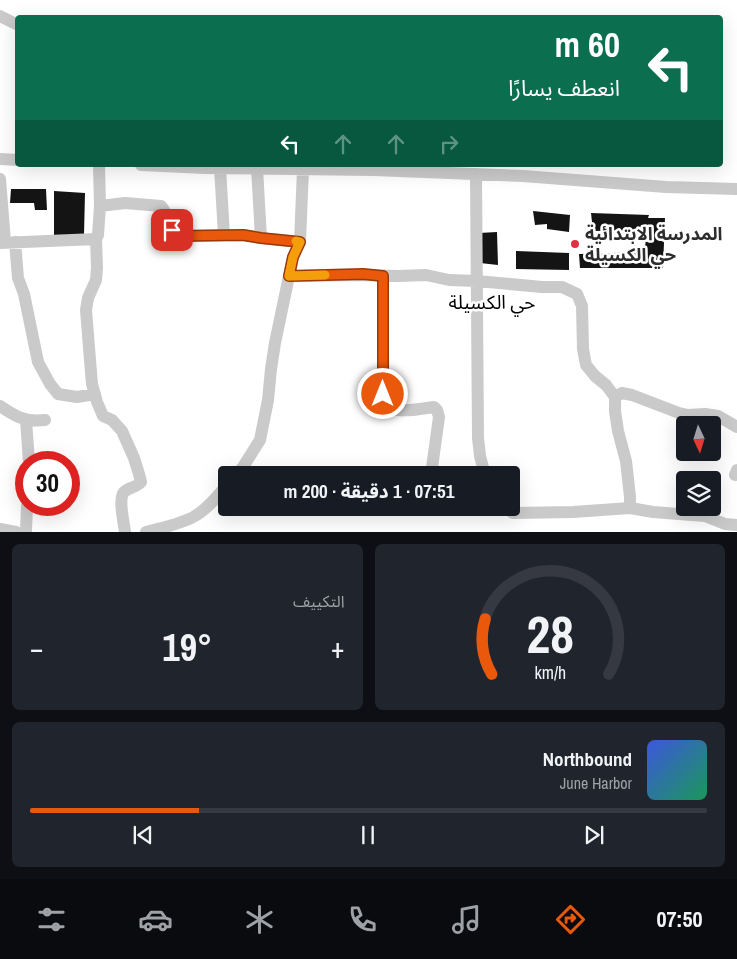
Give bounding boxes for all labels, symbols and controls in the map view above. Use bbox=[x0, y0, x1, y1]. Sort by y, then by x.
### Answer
text: 60 m bbox=[555, 21, 620, 68]
icon: left bbox=[638, 35, 703, 100]
text: انعطف يسارًا bbox=[508, 73, 620, 103]
icon: left bbox=[276, 130, 304, 158]
icon: ahead bbox=[329, 130, 357, 158]
icon: ahead bbox=[382, 130, 410, 158]
icon: right bbox=[435, 130, 463, 158]
pin bbox=[151, 209, 193, 251]
icon: arrive bbox=[158, 216, 186, 244]
place label: المدرسة الابتدائية حي الكسيلة bbox=[585, 221, 722, 269]
marker: المدرسة الابتدائية حي الكسيلة bbox=[569, 238, 581, 250]
district label: حي الكسيلة bbox=[449, 289, 535, 317]
position arrow bbox=[356, 367, 408, 419]
north arrow bbox=[676, 416, 721, 461]
map controls bbox=[676, 416, 721, 516]
speed limit sign: 30 bbox=[15, 451, 80, 516]
button: layers bbox=[676, 471, 721, 516]
text: 07:51 · 1 دقيقة · 200 m bbox=[284, 478, 454, 504]
text: التكييف bbox=[293, 590, 345, 612]
text: 28 bbox=[526, 599, 573, 669]
text: 19° bbox=[162, 622, 212, 673]
text: − bbox=[30, 629, 43, 667]
text: + bbox=[331, 629, 344, 667]
text: km/h bbox=[534, 661, 566, 685]
text: Northbound bbox=[543, 746, 632, 772]
text: June Harbor bbox=[560, 772, 632, 794]
icon: previous bbox=[129, 821, 157, 849]
icon: pause bbox=[354, 821, 382, 849]
icon: next bbox=[580, 821, 608, 849]
icon: filters bbox=[34, 902, 69, 937]
icon: car bbox=[138, 902, 173, 937]
icon: climate bbox=[242, 902, 277, 937]
icon: phone bbox=[345, 902, 380, 937]
icon: music bbox=[449, 902, 484, 937]
icon: directions bbox=[553, 902, 588, 937]
text: 07:50 bbox=[657, 904, 703, 934]

